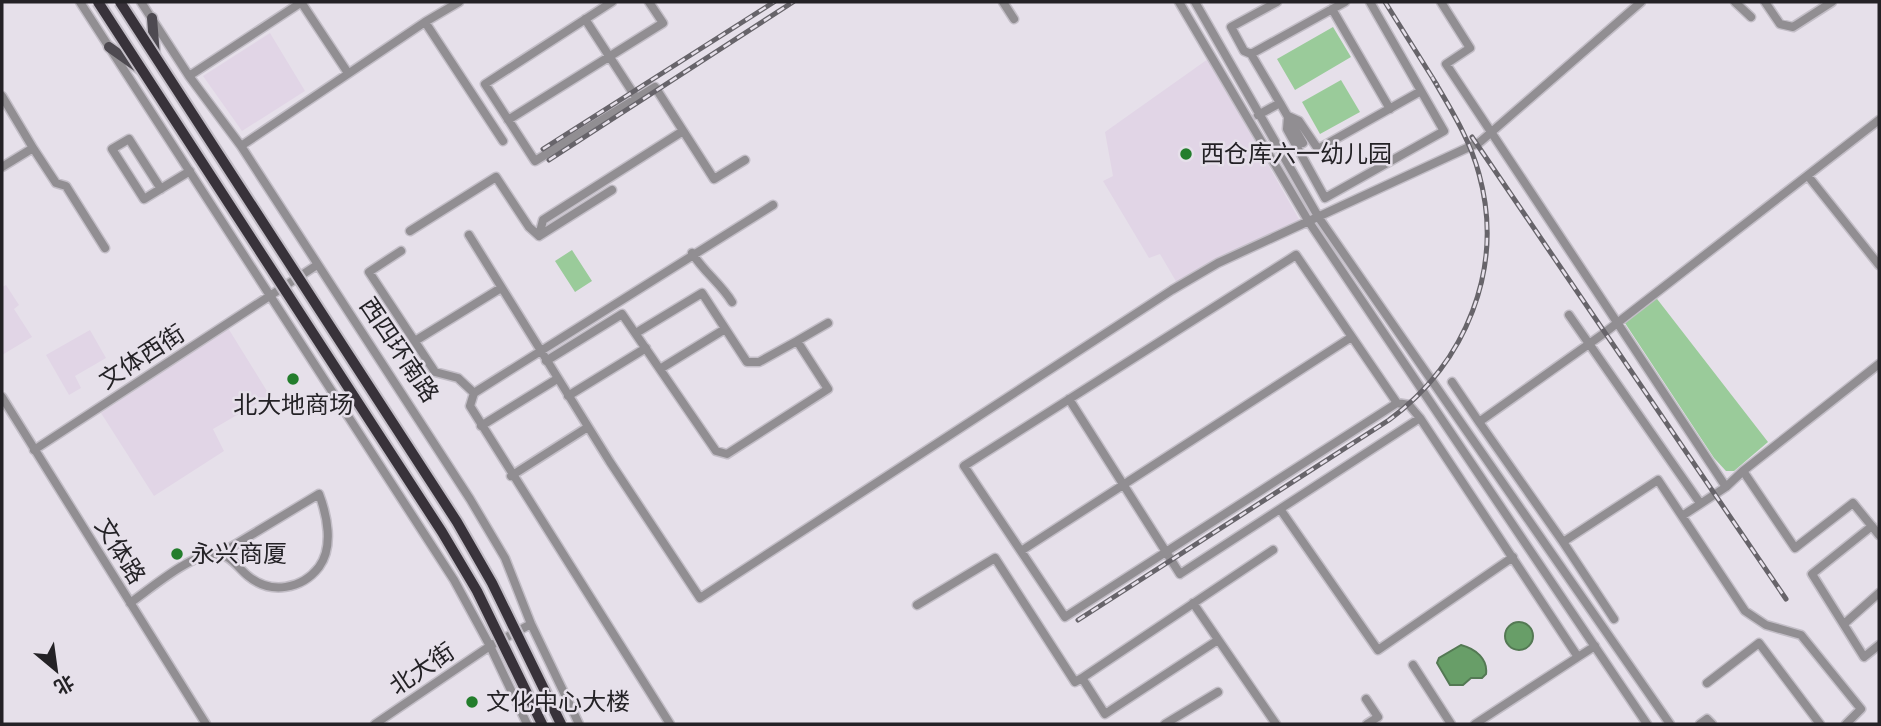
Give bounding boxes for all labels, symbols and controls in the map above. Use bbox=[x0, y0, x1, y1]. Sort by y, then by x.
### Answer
place label: 西仓库六一幼儿园 bbox=[1200, 140, 1392, 169]
marker: 西仓库六一幼儿园 bbox=[1178, 146, 1194, 162]
street label: 西四环南路 bbox=[353, 292, 444, 408]
street label: 文体西街 bbox=[94, 319, 190, 396]
marker: 北大地商场 bbox=[285, 371, 301, 387]
place label: 北大地商场 bbox=[233, 391, 353, 420]
street label: 文体路 bbox=[88, 513, 151, 589]
place label: 永兴商厦 bbox=[191, 540, 287, 569]
marker: 永兴商厦 bbox=[169, 546, 185, 562]
north arrow bbox=[21, 635, 91, 705]
street label: 北大街 bbox=[384, 637, 460, 702]
text: 北 bbox=[50, 669, 77, 698]
place label: 文化中心大楼 bbox=[486, 688, 630, 717]
marker: 文化中心大楼 bbox=[464, 694, 480, 710]

